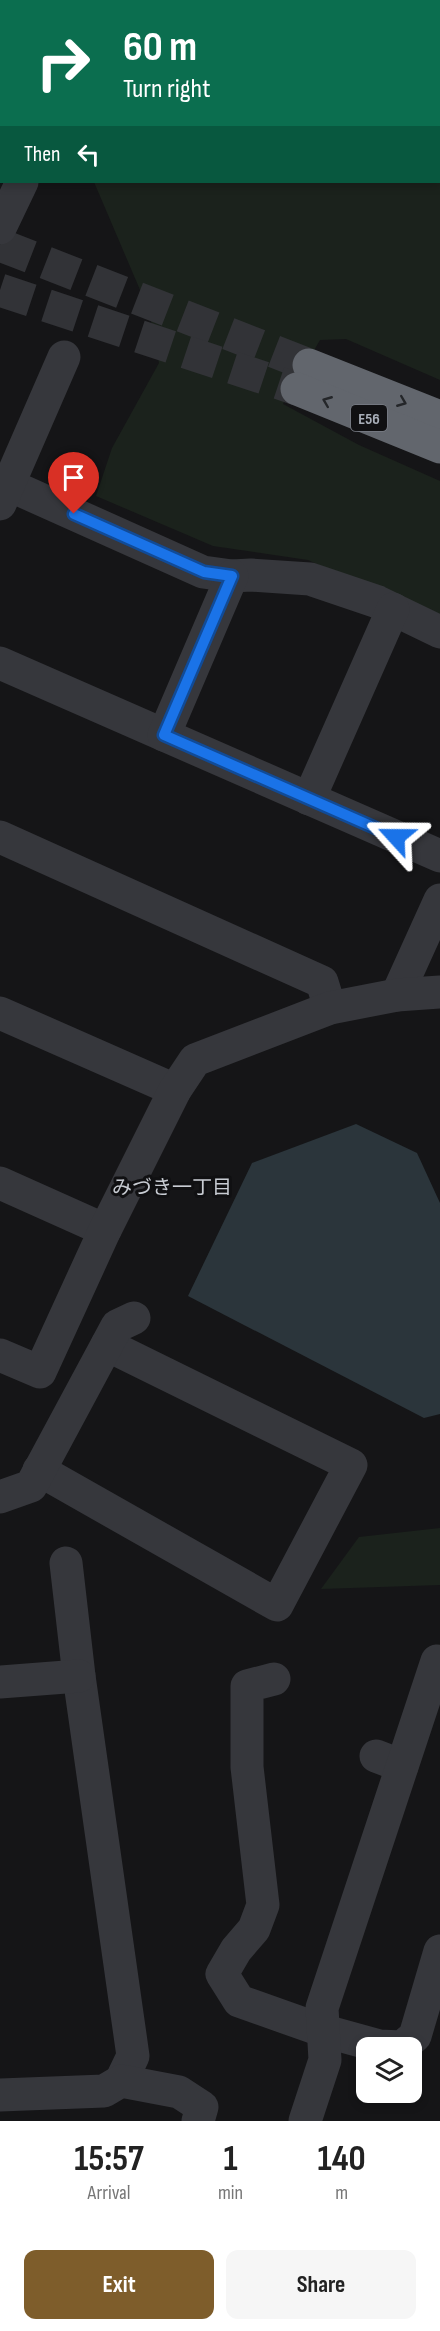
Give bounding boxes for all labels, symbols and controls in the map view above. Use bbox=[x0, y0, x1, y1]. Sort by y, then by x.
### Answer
text: 60 m bbox=[123, 22, 197, 73]
icon: right bbox=[24, 24, 102, 102]
text: Turn right bbox=[123, 73, 210, 105]
icon: left bbox=[72, 138, 105, 171]
text: Then bbox=[24, 141, 60, 168]
one-way arrow bbox=[396, 395, 407, 407]
one-way arrow bbox=[323, 396, 334, 408]
road number: E56 bbox=[351, 405, 387, 431]
pin bbox=[48, 452, 99, 514]
icon: arrive bbox=[57, 461, 90, 494]
position arrow bbox=[364, 805, 428, 869]
district label: みづき一丁目 bbox=[112, 1176, 232, 1200]
map controls bbox=[356, 2037, 422, 2103]
button: layers bbox=[356, 2037, 422, 2103]
text: 15:57 bbox=[74, 2138, 144, 2181]
text: 1 bbox=[224, 2138, 238, 2181]
text: 140 bbox=[317, 2138, 366, 2181]
text: Arrival bbox=[88, 2181, 131, 2205]
text: min bbox=[218, 2181, 243, 2205]
text: m bbox=[335, 2181, 348, 2205]
button: Exit bbox=[24, 2250, 214, 2319]
button: Share bbox=[226, 2250, 416, 2319]

